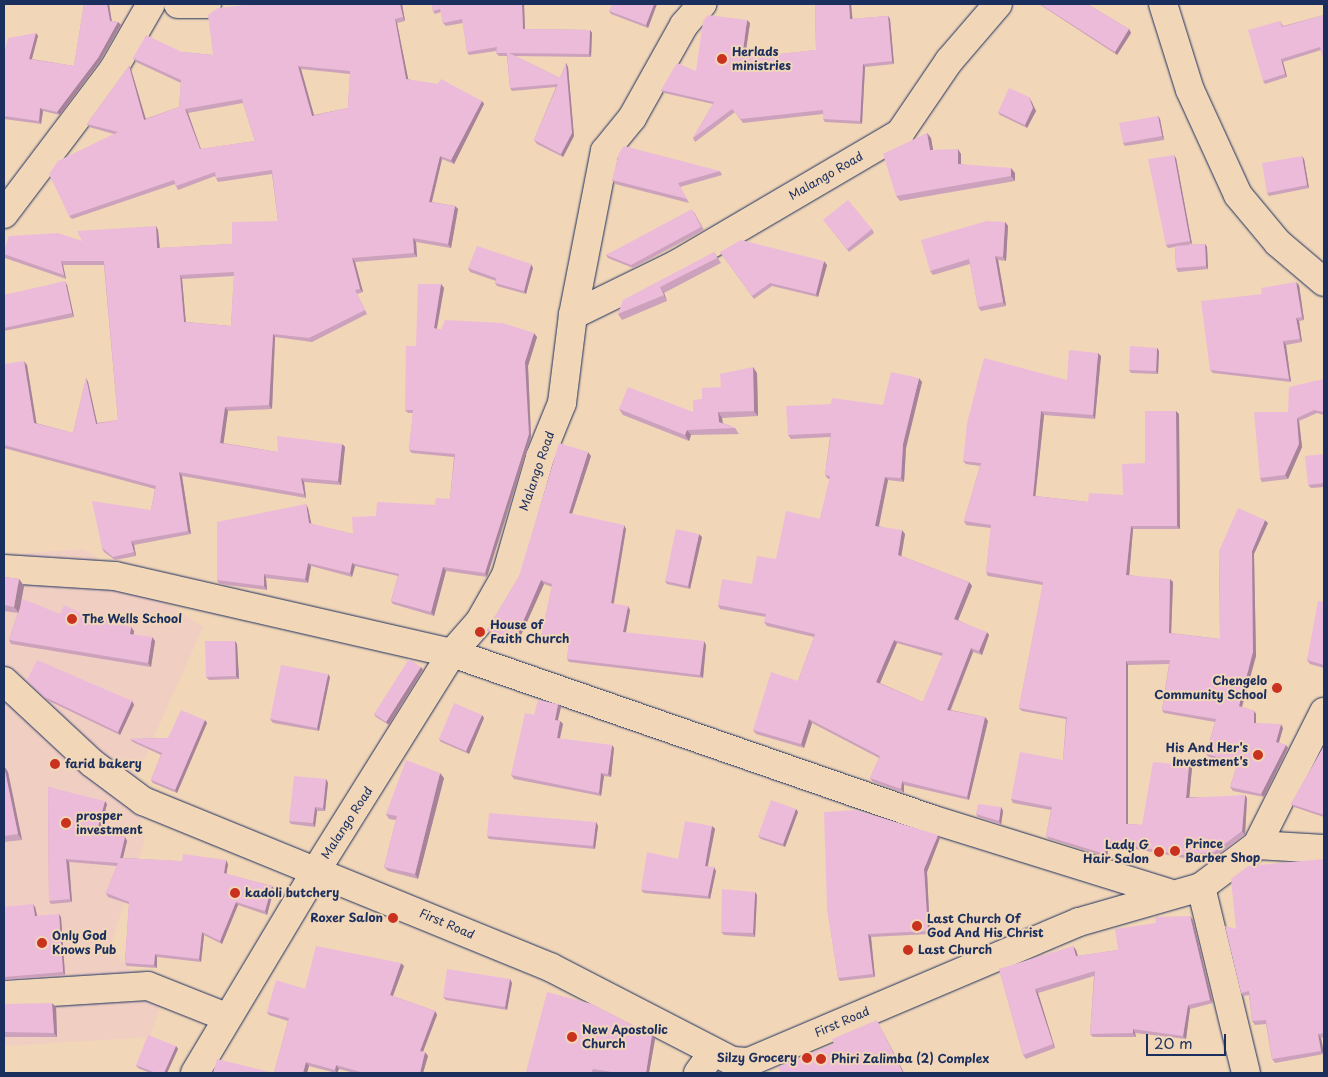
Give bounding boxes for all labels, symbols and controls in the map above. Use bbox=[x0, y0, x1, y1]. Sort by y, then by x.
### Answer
place label: Herlads ministries bbox=[732, 45, 791, 73]
marker: Herlads ministries bbox=[716, 53, 728, 65]
street label: Malango Road bbox=[786, 149, 866, 203]
street label: Malango Road bbox=[517, 429, 557, 513]
place label: The Wells School bbox=[82, 612, 183, 626]
marker: The Wells School bbox=[66, 613, 78, 625]
place label: House of Faith Church bbox=[490, 618, 570, 646]
marker: House of Faith Church bbox=[474, 626, 486, 638]
place label: Chengelo Community School bbox=[1154, 674, 1267, 702]
marker: Chengelo Community School bbox=[1271, 682, 1283, 694]
place label: His And Her's Investment's bbox=[1166, 741, 1248, 769]
marker: His And Her's Investment's bbox=[1252, 749, 1264, 761]
place label: farid bakery bbox=[65, 757, 142, 771]
marker: farid bakery bbox=[49, 758, 61, 770]
street label: Malango Road bbox=[318, 784, 376, 862]
place label: prosper investment bbox=[76, 809, 143, 837]
marker: prosper investment bbox=[60, 817, 72, 829]
place label: Prince Barber Shop bbox=[1185, 837, 1261, 865]
place label: Lady G Hair Salon bbox=[1083, 838, 1149, 866]
marker: Prince Barber Shop bbox=[1169, 845, 1181, 857]
marker: Lady G Hair Salon bbox=[1153, 846, 1165, 858]
place label: kadoli butchery bbox=[245, 886, 340, 900]
marker: kadoli butchery bbox=[229, 887, 241, 899]
street label: First Road bbox=[417, 906, 477, 942]
place label: Roxer Salon bbox=[310, 911, 383, 925]
marker: Roxer Salon bbox=[387, 912, 399, 924]
place label: Last Church Of God And His Christ bbox=[927, 912, 1043, 940]
marker: Last Church Of God And His Christ bbox=[911, 920, 923, 932]
place label: Only God Knows Pub bbox=[52, 929, 116, 957]
marker: Only God Knows Pub bbox=[36, 937, 48, 949]
place label: Last Church bbox=[918, 943, 992, 957]
marker: Last Church bbox=[902, 944, 914, 956]
street label: First Road bbox=[812, 1004, 872, 1040]
place label: New Apostolic Church bbox=[582, 1023, 669, 1051]
scale bar bbox=[1148, 1024, 1228, 1056]
marker: New Apostolic Church bbox=[566, 1031, 578, 1043]
text: 20 m bbox=[1154, 1031, 1193, 1054]
place label: Silzy Grocery bbox=[716, 1051, 797, 1065]
marker: Silzy Grocery bbox=[801, 1052, 813, 1064]
place label: Phiri Zalimba (2) Complex bbox=[831, 1052, 990, 1066]
marker: Phiri Zalimba (2) Complex bbox=[815, 1053, 827, 1065]

